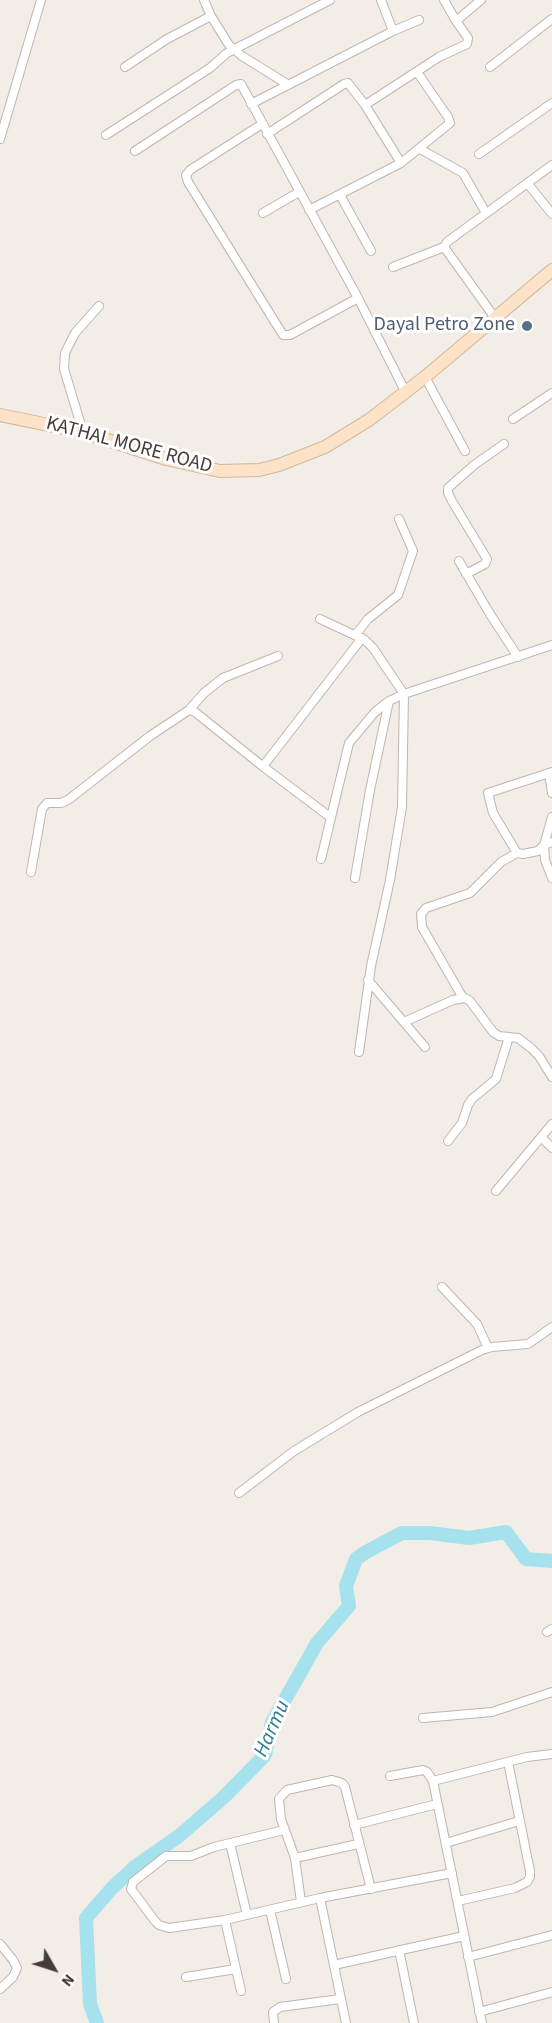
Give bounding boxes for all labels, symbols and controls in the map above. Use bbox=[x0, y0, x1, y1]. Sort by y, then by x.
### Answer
place label: Dayal Petro Zone bbox=[374, 314, 515, 338]
marker: Dayal Petro Zone bbox=[520, 319, 534, 333]
street label: KATHAL MORE ROAD bbox=[43, 412, 215, 480]
water label: Harmu bbox=[249, 1697, 297, 1761]
north arrow bbox=[24, 1939, 84, 1999]
text: N bbox=[56, 1969, 80, 1991]

